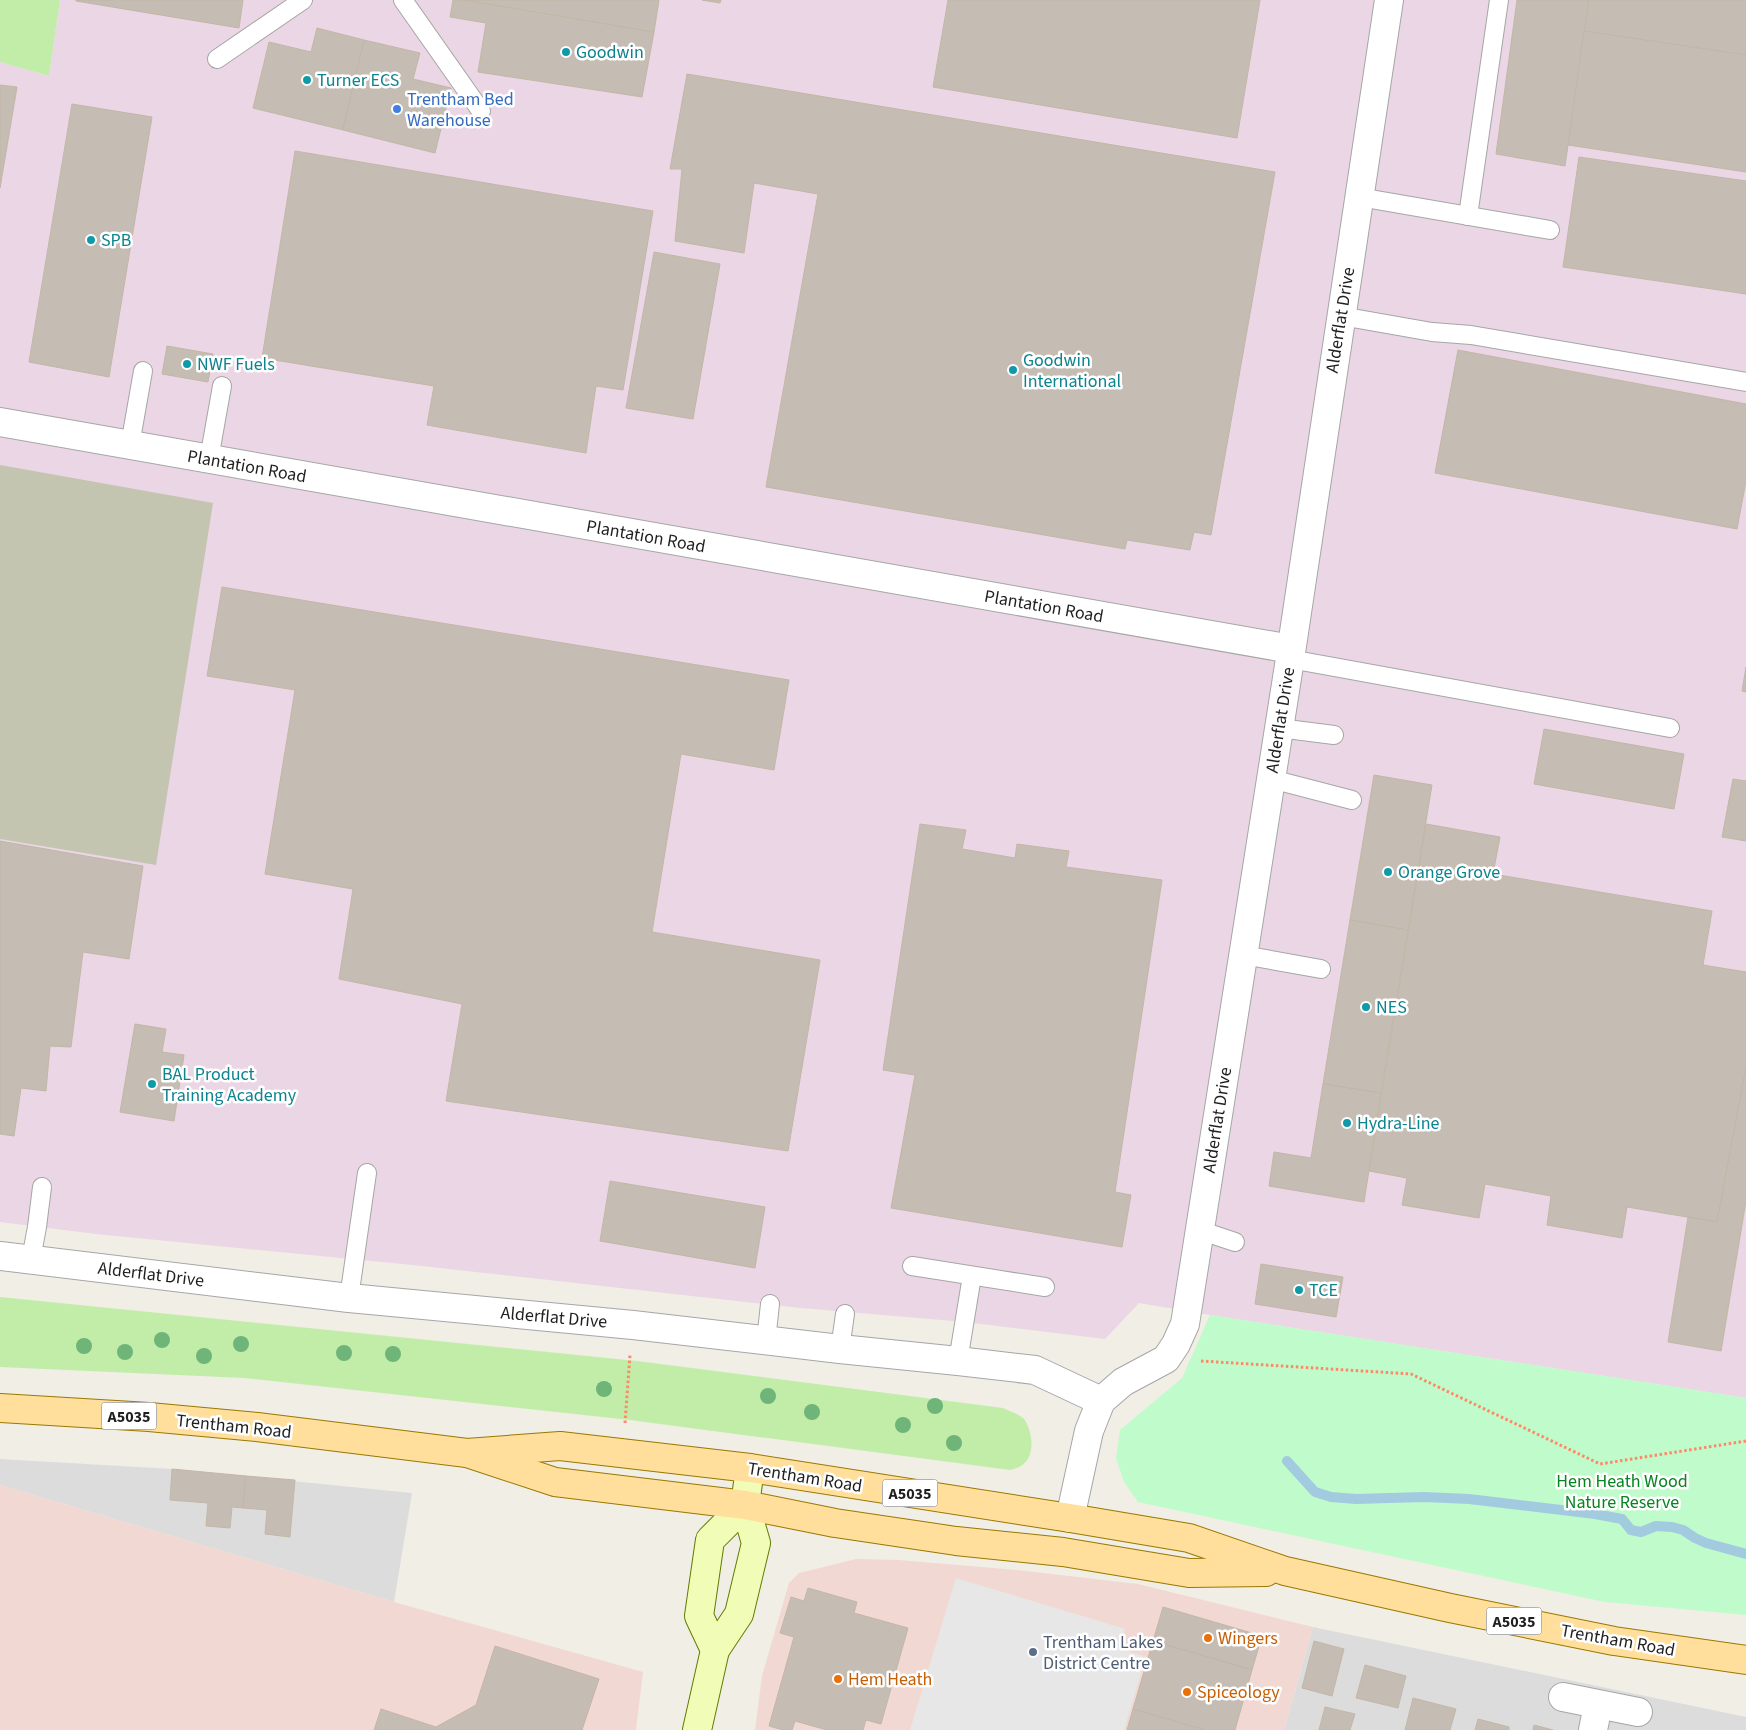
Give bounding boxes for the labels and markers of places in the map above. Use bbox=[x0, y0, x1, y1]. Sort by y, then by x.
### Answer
place label: Goodwin bbox=[576, 40, 644, 65]
marker: Goodwin bbox=[560, 46, 572, 58]
place label: Turner ECS bbox=[317, 68, 399, 93]
marker: Turner ECS bbox=[301, 74, 313, 86]
place label: Trentham Bed Warehouse bbox=[407, 87, 514, 133]
marker: Trentham Bed Warehouse bbox=[391, 103, 403, 115]
place label: SPB bbox=[101, 228, 131, 253]
marker: SPB bbox=[85, 234, 97, 246]
place label: Goodwin International bbox=[1023, 348, 1121, 394]
place label: NWF Fuels bbox=[197, 352, 275, 377]
marker: NWF Fuels bbox=[181, 358, 193, 370]
marker: Goodwin International bbox=[1007, 364, 1019, 376]
place label: Orange Grove bbox=[1398, 860, 1500, 885]
marker: Orange Grove bbox=[1382, 866, 1394, 878]
place label: NES bbox=[1376, 995, 1407, 1020]
marker: NES bbox=[1360, 1001, 1372, 1013]
place label: BAL Product Training Academy bbox=[162, 1062, 297, 1108]
marker: BAL Product Training Academy bbox=[146, 1078, 158, 1090]
place label: Hydra-Line bbox=[1357, 1111, 1440, 1136]
marker: Hydra-Line bbox=[1341, 1117, 1353, 1129]
place label: TCE bbox=[1309, 1278, 1338, 1303]
marker: TCE bbox=[1293, 1284, 1305, 1296]
place label: Wingers bbox=[1218, 1626, 1278, 1651]
place label: Trentham Lakes District Centre bbox=[1043, 1630, 1163, 1676]
marker: Wingers bbox=[1202, 1632, 1214, 1644]
marker: Trentham Lakes District Centre bbox=[1027, 1646, 1039, 1658]
place label: Hem Heath bbox=[848, 1667, 932, 1692]
marker: Hem Heath bbox=[832, 1673, 844, 1685]
place label: Spiceology bbox=[1197, 1680, 1280, 1705]
marker: Spiceology bbox=[1181, 1686, 1193, 1698]

